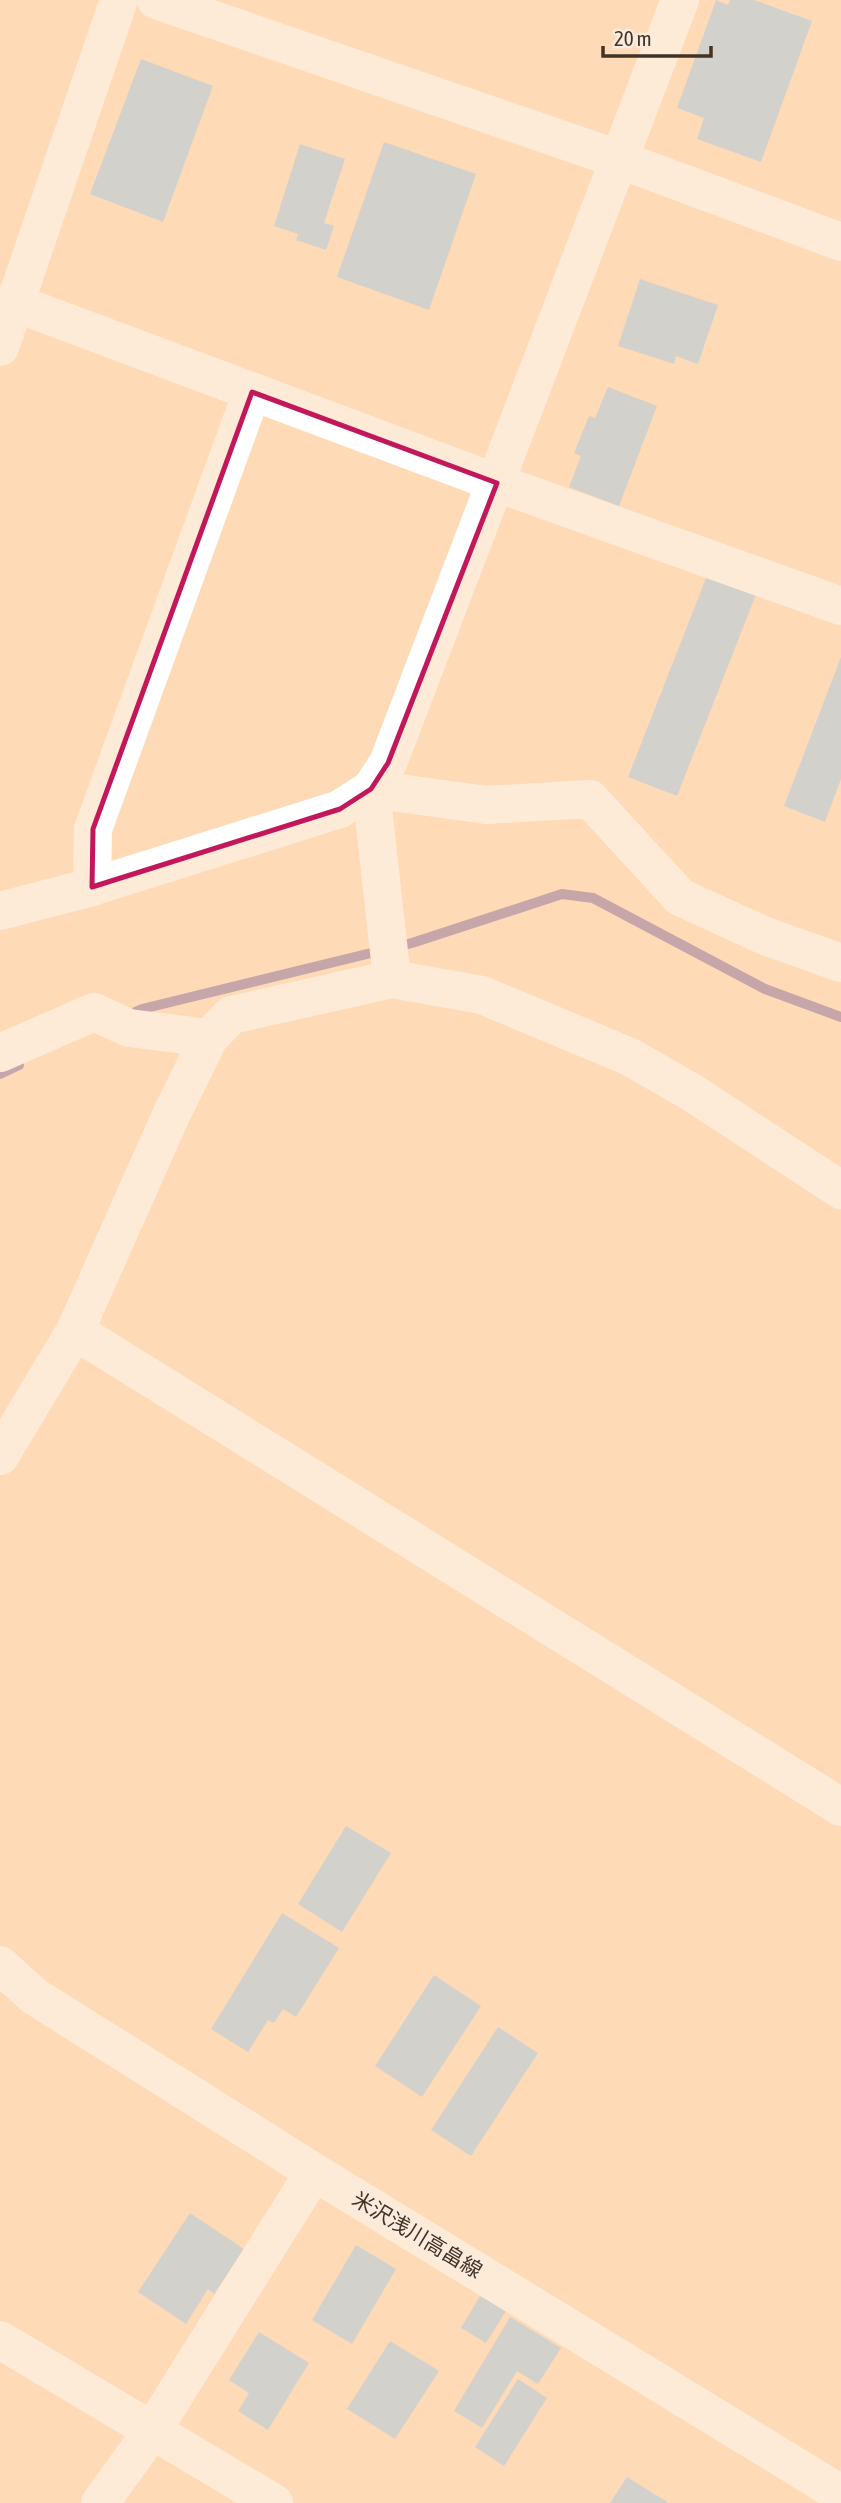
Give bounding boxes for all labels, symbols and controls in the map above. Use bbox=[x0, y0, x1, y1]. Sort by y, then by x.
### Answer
scale bar bbox=[603, 14, 712, 58]
text: 20 m bbox=[614, 26, 652, 50]
street label: 米沢浅川高畠線 bbox=[348, 2186, 487, 2282]

